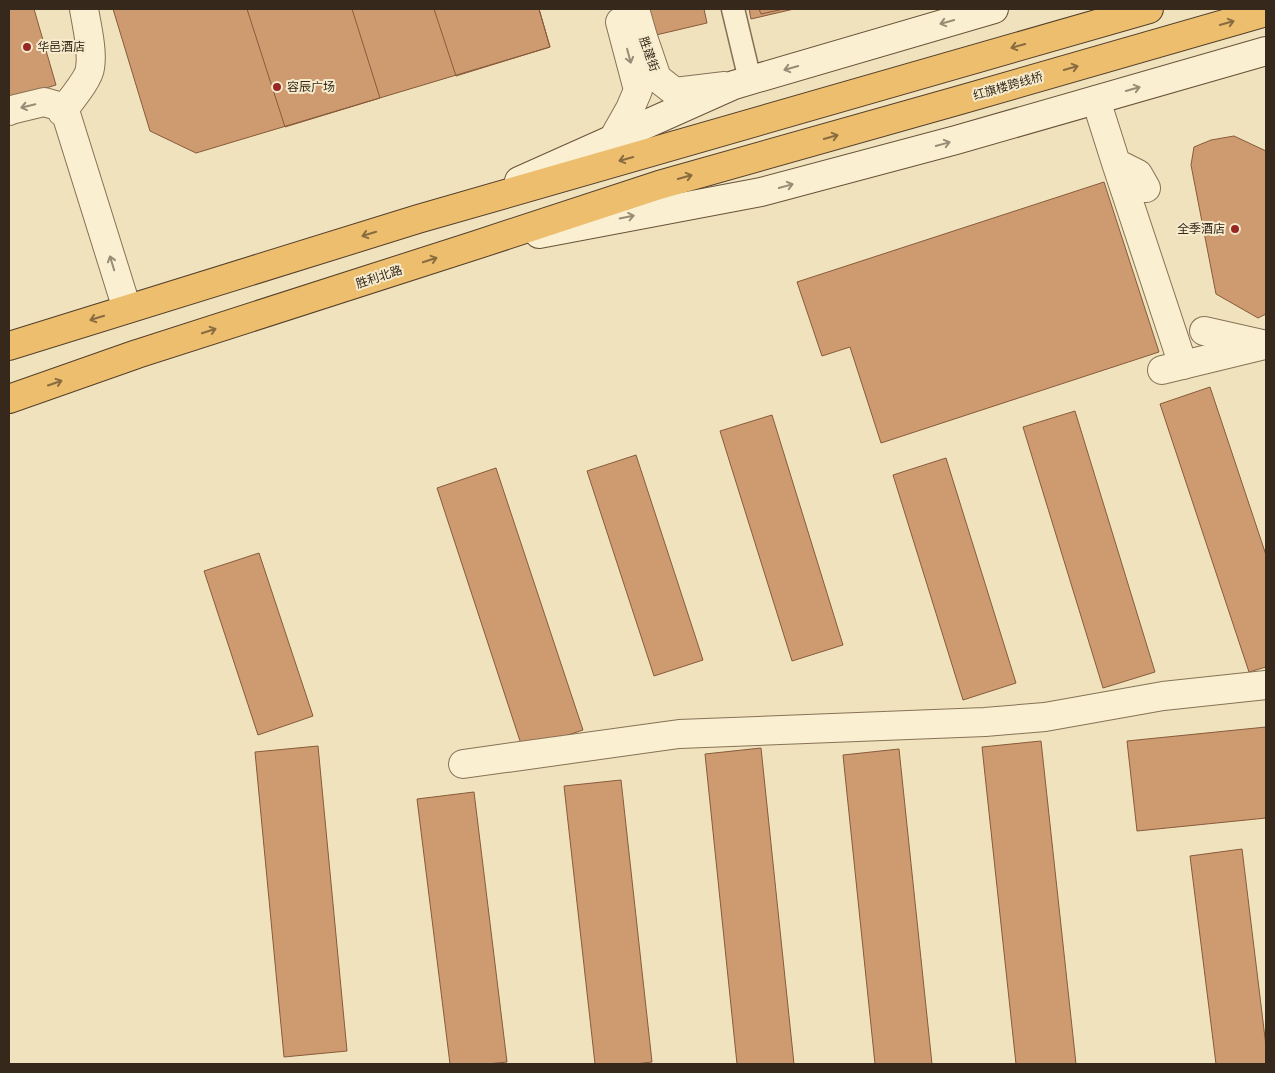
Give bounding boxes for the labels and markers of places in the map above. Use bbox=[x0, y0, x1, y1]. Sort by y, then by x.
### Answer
place label: 华邑酒店 bbox=[37, 37, 85, 54]
marker: 华邑酒店 bbox=[21, 41, 33, 53]
place label: 容辰广场 bbox=[287, 77, 335, 94]
marker: 容辰广场 bbox=[271, 81, 283, 93]
place label: 全季酒店 bbox=[1177, 219, 1225, 236]
marker: 全季酒店 bbox=[1229, 223, 1241, 235]

